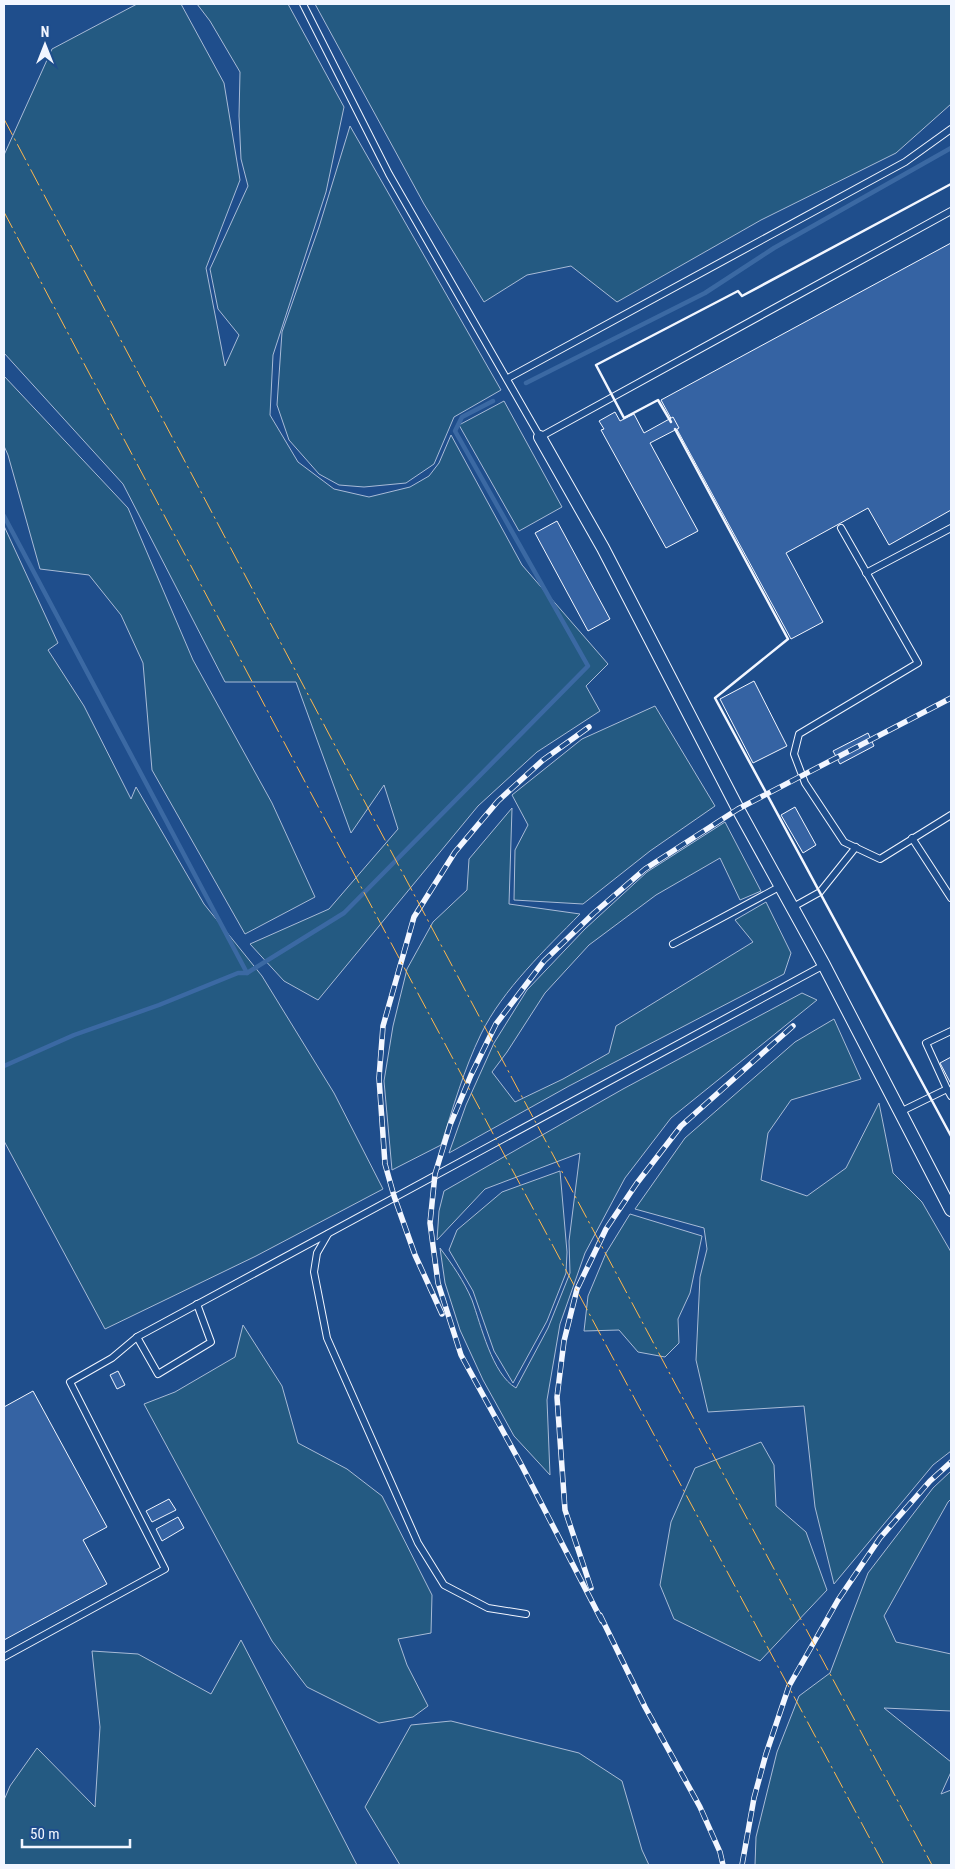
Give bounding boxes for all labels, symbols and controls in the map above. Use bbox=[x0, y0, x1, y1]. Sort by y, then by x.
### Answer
north arrow bbox=[20, 20, 70, 70]
text: N bbox=[41, 24, 49, 40]
scale bar bbox=[22, 1816, 130, 1848]
text: 50 m bbox=[30, 1825, 60, 1843]

